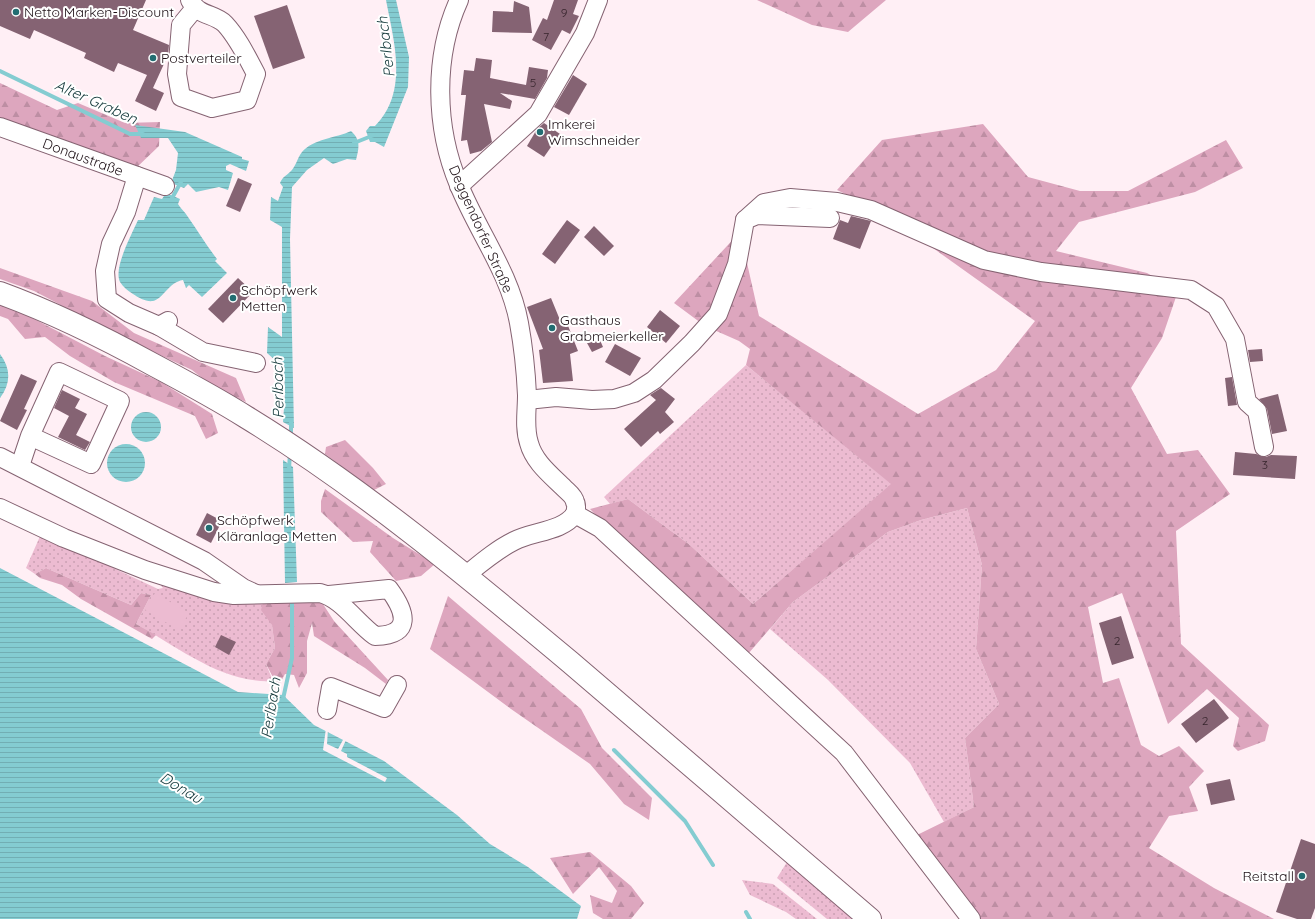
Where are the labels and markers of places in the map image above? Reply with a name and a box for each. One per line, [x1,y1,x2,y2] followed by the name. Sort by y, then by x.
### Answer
[24,3,174,21] place label: Netto Marken-Discount
[11,7,21,17] marker: Netto Marken-Discount
[161,49,242,67] place label: Postverteiler
[148,53,158,63] marker: Postverteiler
[548,115,640,149] place label: Imkerei Wimschneider
[535,127,545,137] marker: Imkerei Wimschneider
[241,281,317,315] place label: Schöpfwerk Metten
[228,293,238,303] marker: Schöpfwerk Metten
[560,311,664,345] place label: Gasthaus Grabmeierkeller
[547,323,557,333] marker: Gasthaus Grabmeierkeller
[217,511,337,545] place label: Schöpfwerk Kläranlage Metten
[204,523,214,533] marker: Schöpfwerk Kläranlage Metten
[1243,867,1294,885] place label: Reitstall
[1297,871,1307,881] marker: Reitstall

